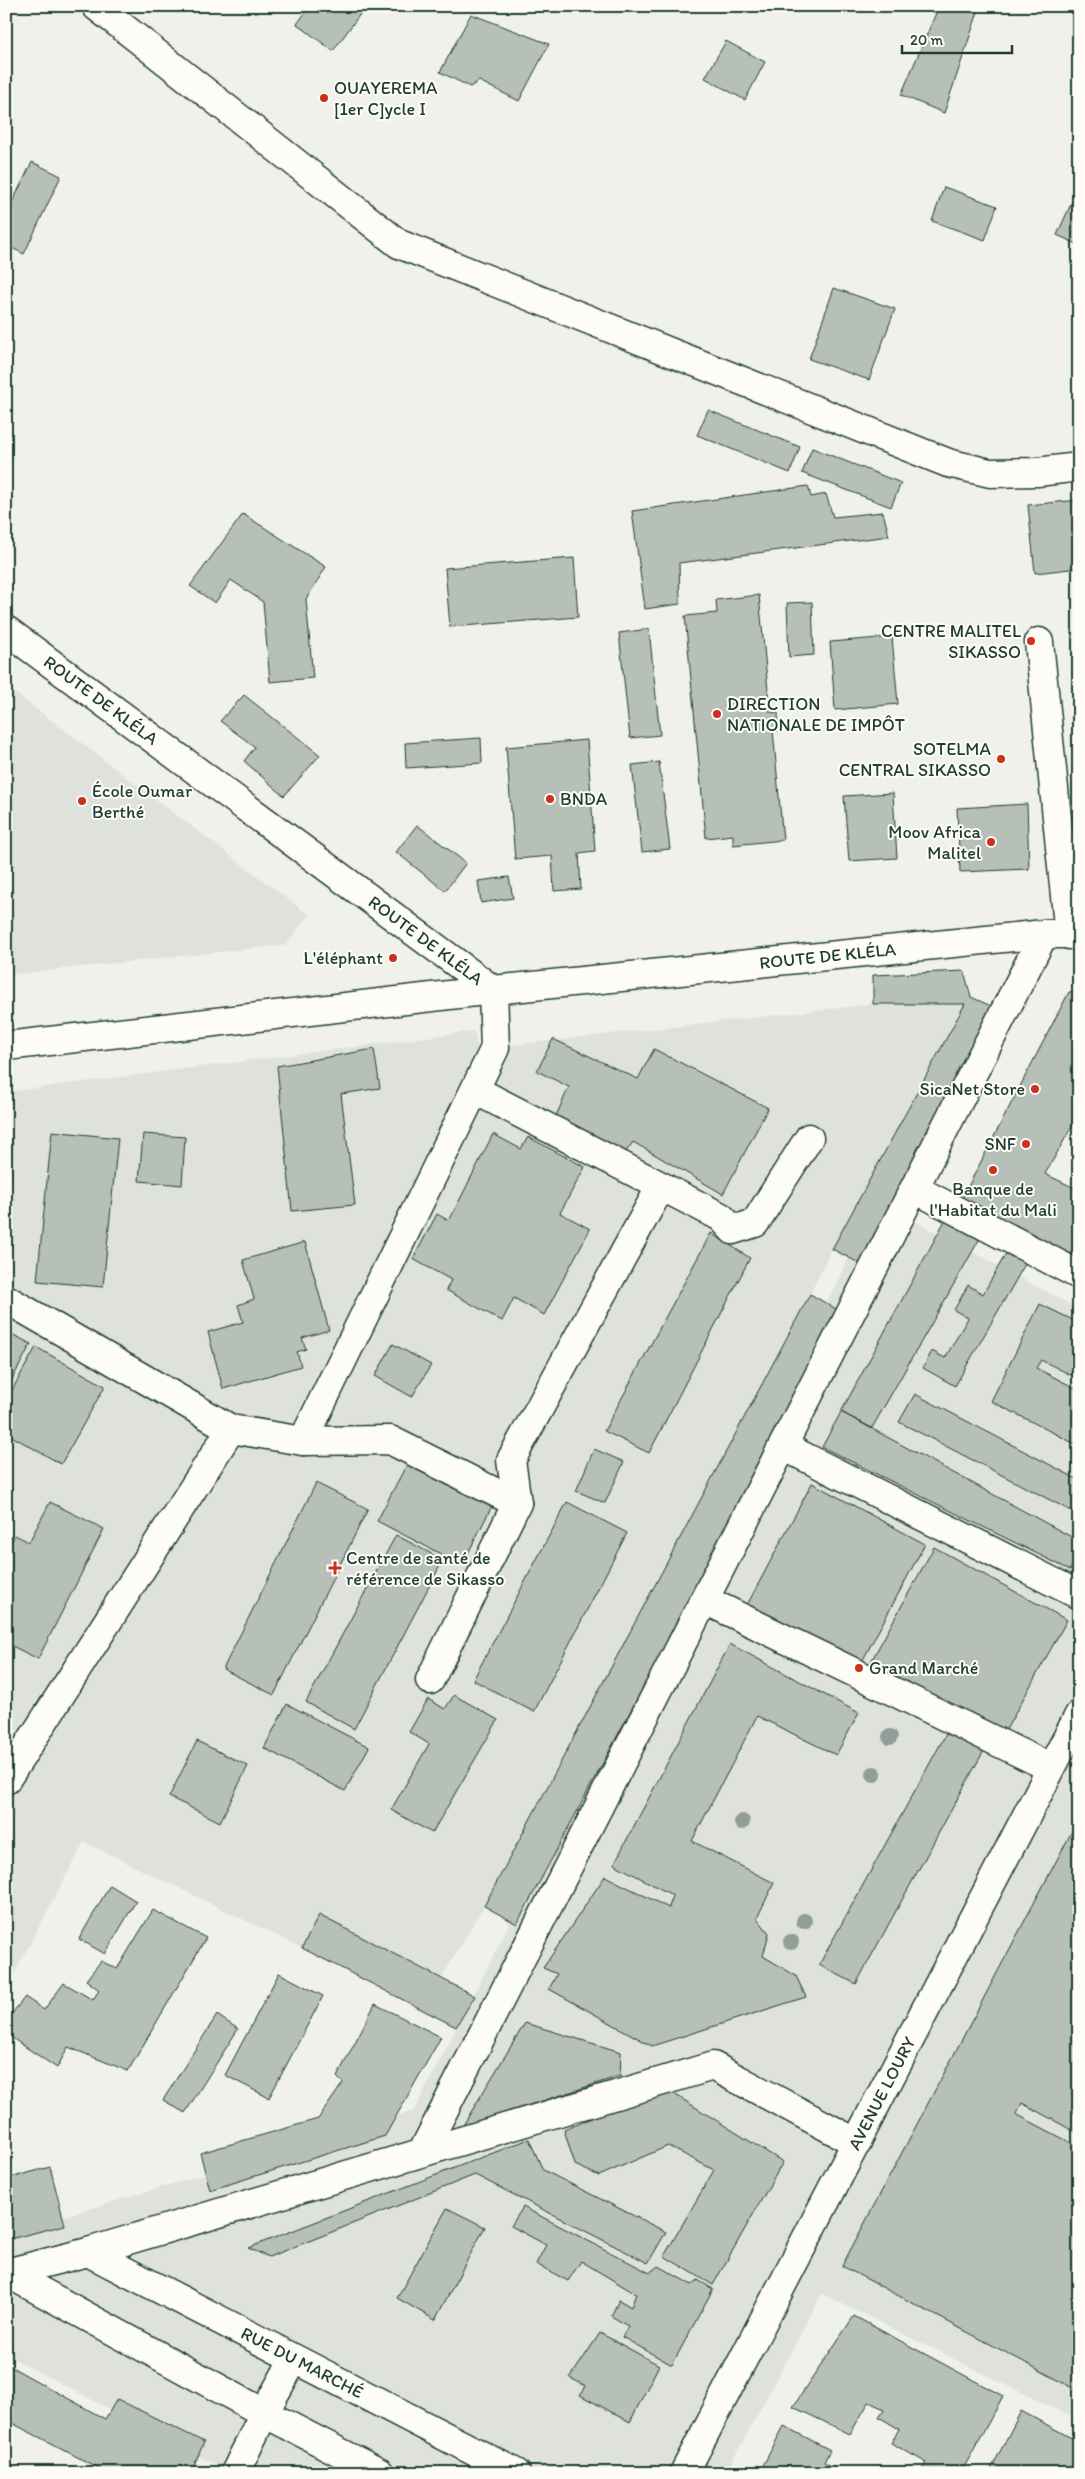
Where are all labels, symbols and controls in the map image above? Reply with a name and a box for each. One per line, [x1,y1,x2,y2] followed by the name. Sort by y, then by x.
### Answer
[902,22,1012,54] scale bar
[910,31,944,49] text: 20 m
[334,77,438,120] place label: OUAYEREMA [1er C]ycle I
[318,92,330,104] marker: OUAYEREMA [1er C]ycle I
[881,620,1021,663] place label: CENTRE MALITEL SIKASSO
[1025,635,1037,647] marker: CENTRE MALITEL SIKASSO
[39,651,163,750] street label: ROUTE DE KLÉLA
[727,693,905,736] place label: DIRECTION NATIONALE DE IMPÔT
[711,708,723,720] marker: DIRECTION NATIONALE DE IMPÔT
[839,738,991,781] place label: SOTELMA CENTRAL SIKASSO
[995,753,1007,765] marker: SOTELMA CENTRAL SIKASSO
[92,780,193,823] place label: École Oumar Berthé
[560,788,608,810] place label: BNDA
[544,793,556,805] marker: BNDA
[76,795,88,807] marker: École Oumar Berthé
[888,821,982,864] place label: Moov Africa Malitel
[985,836,997,848] marker: Moov Africa Malitel
[364,891,488,990] street label: ROUTE DE KLÉLA
[758,938,897,974] street label: ROUTE DE KLÉLA
[304,947,383,969] place label: L'éléphant
[387,952,399,964] marker: L'éléphant
[920,1078,1025,1100] place label: SicaNet Store
[1029,1083,1041,1095] marker: SicaNet Store
[985,1133,1017,1155] place label: SNF
[1020,1138,1032,1150] marker: SNF
[987,1164,999,1176] marker: Banque de l'Habitat du Mali
[929,1178,1057,1221] place label: Banque de l'Habitat du Mali
[346,1547,504,1590] place label: Centre de santé de référence de Sikasso
[328,1561,342,1575] marker: Centre de santé de référence de Sikasso
[869,1657,978,1679] place label: Grand Marché
[853,1662,865,1674] marker: Grand Marché
[843,2032,921,2154] street label: AVENUE LOURY
[237,2322,367,2403] street label: RUE DU MARCHÉ

